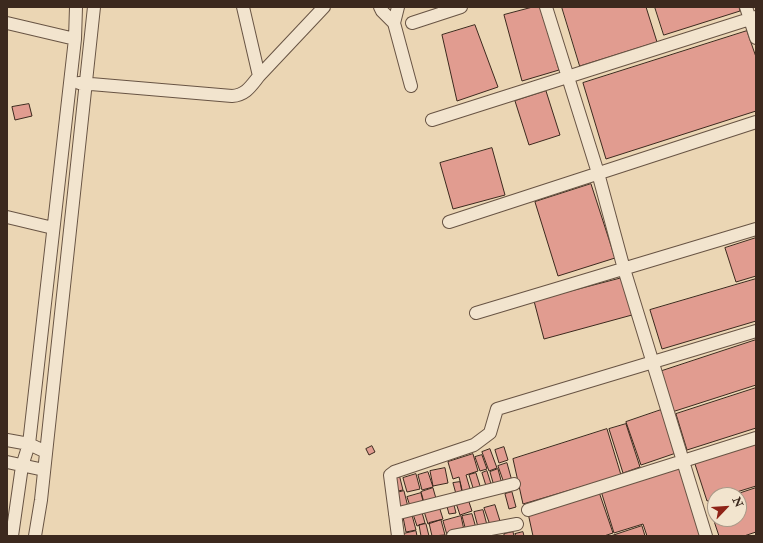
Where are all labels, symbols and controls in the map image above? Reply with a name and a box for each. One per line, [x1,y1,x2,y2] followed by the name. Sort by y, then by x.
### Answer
[707,487,747,527] north arrow
[729,495,745,509] text: N

